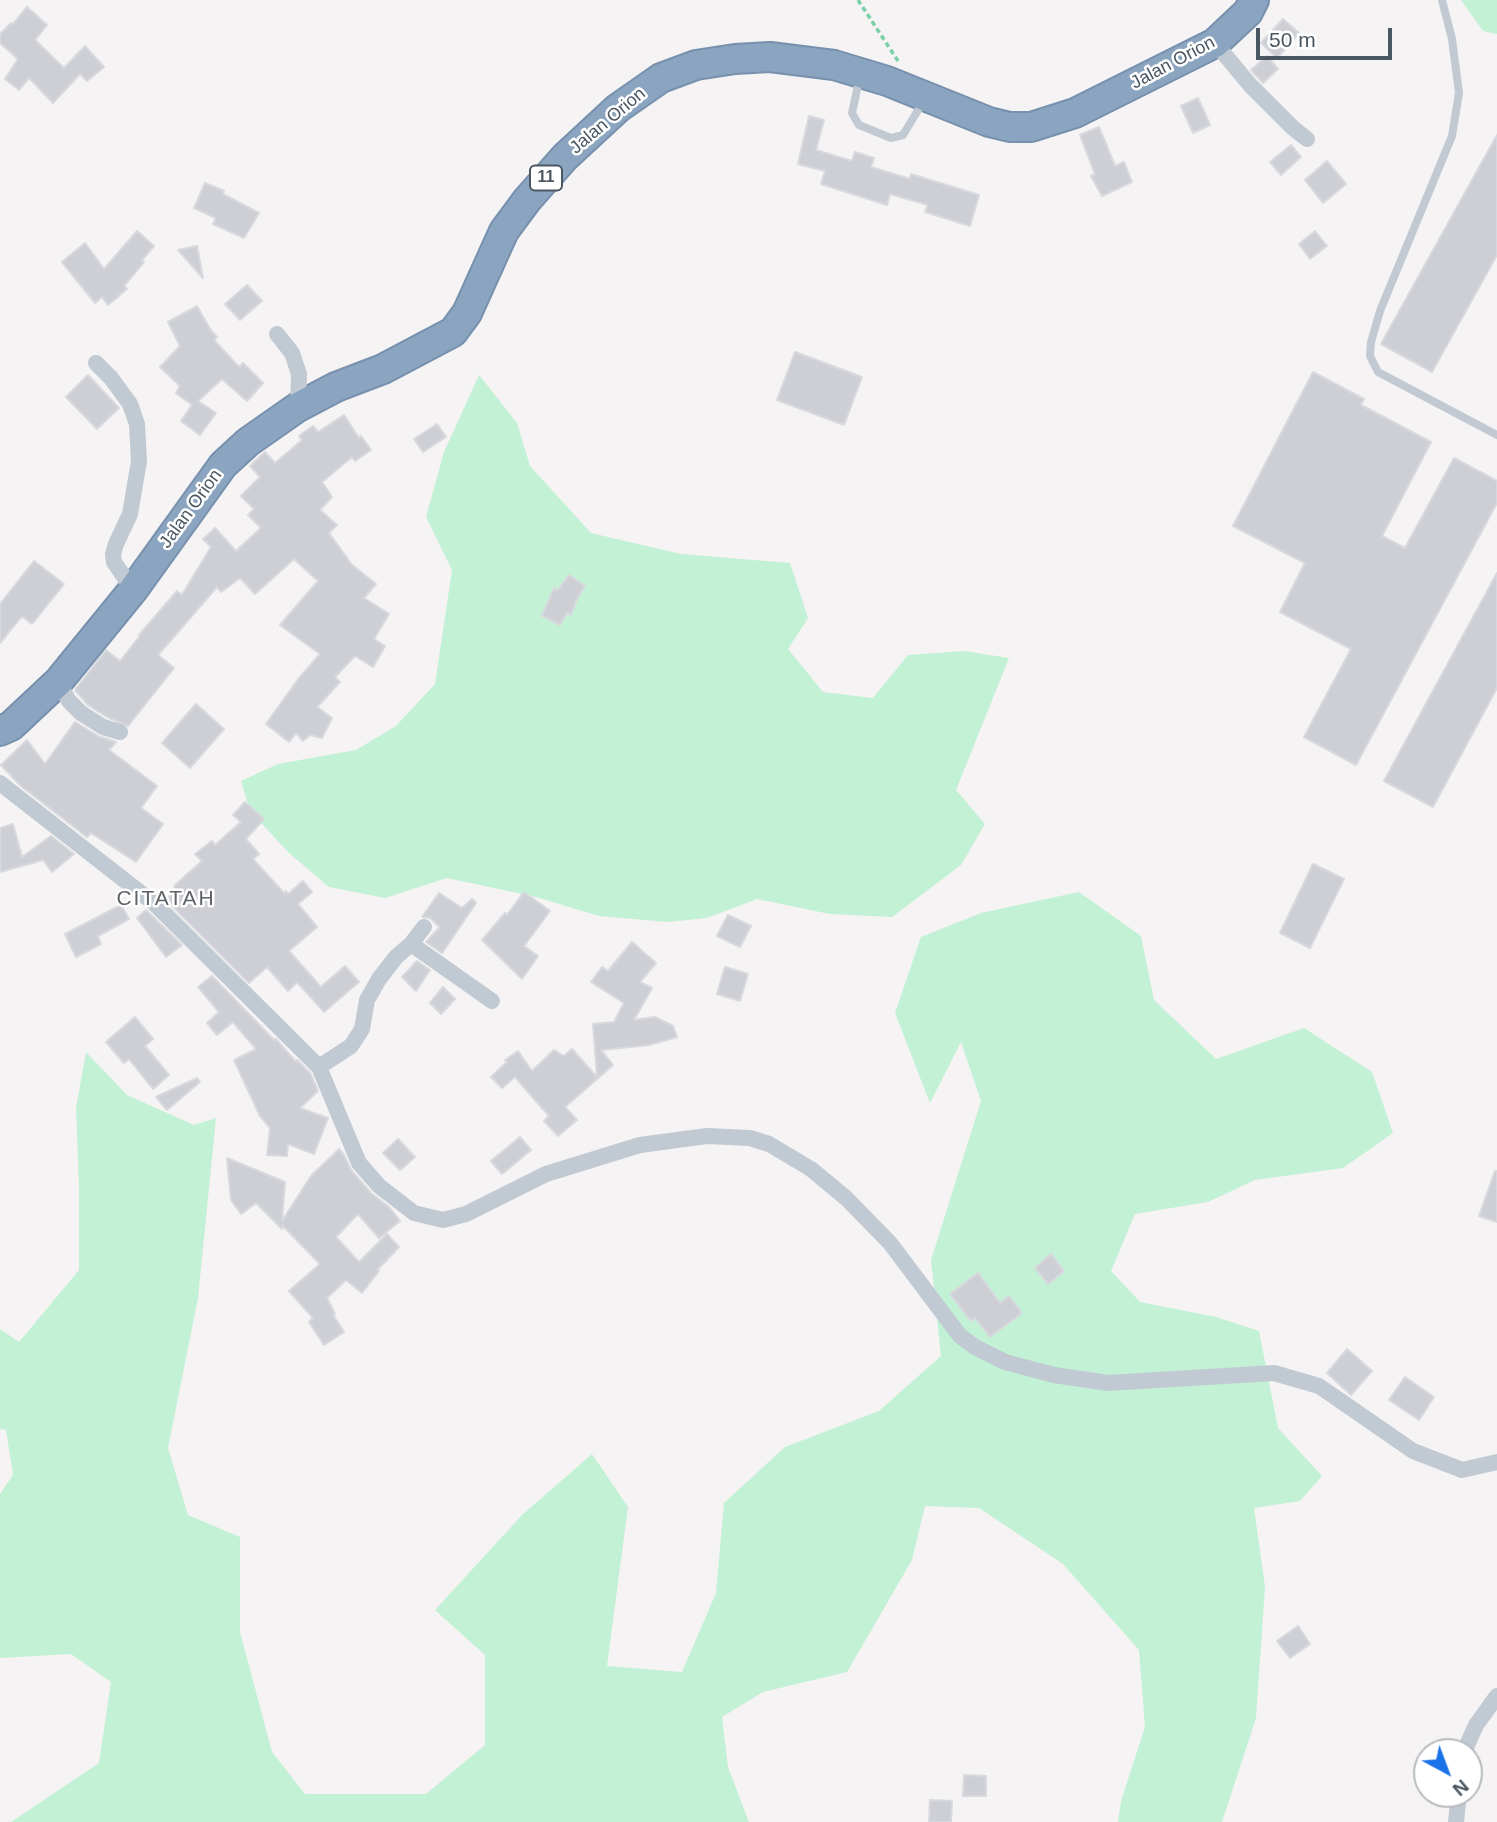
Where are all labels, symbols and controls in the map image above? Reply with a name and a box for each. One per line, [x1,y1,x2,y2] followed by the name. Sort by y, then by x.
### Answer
[1259,14,1396,58] scale bar
[1269,28,1316,51] text: 50 m
[1127,32,1219,94] street label: Jalan Orion
[566,83,650,159] street label: Jalan Orion
[530,166,562,190] road number: 11
[155,465,227,553] street label: Jalan Orion
[117,886,215,912] district label: CITATAH
[1413,1738,1483,1808] north arrow
[1449,1775,1473,1800] text: N

